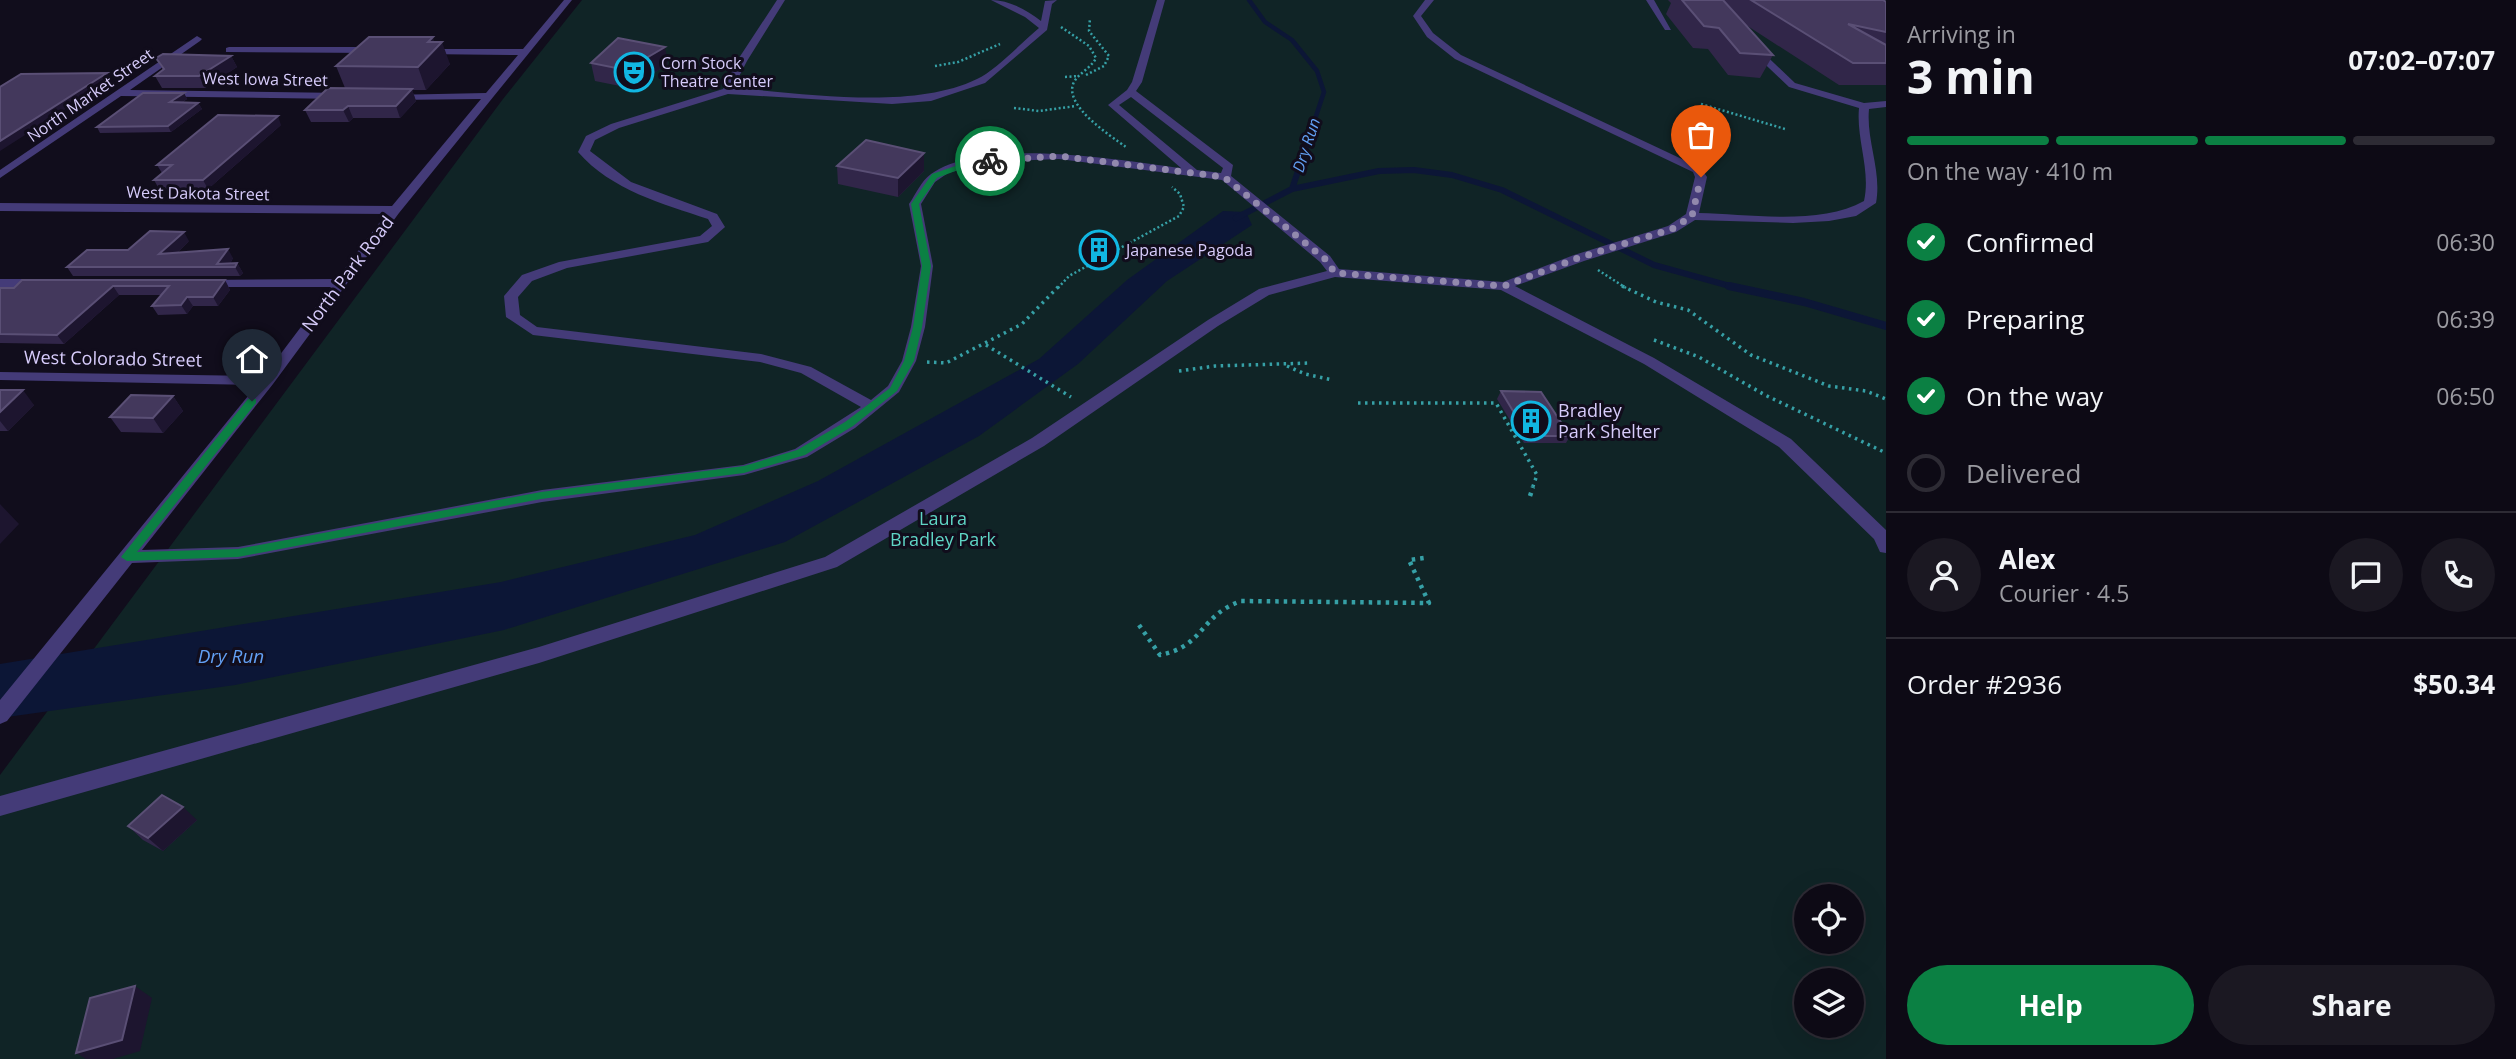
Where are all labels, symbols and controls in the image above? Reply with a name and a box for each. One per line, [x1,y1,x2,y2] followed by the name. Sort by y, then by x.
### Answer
[1907,18,2016,50] text: Arriving in
[2348,42,2495,78] text: 07:02–07:07
[22,43,158,147] street label: North Market Street
[1907,45,2035,107] text: 3 min
[613,51,655,93] theatre icon: Corn Stock Theatre Center
[661,52,773,92] place label: Corn Stock Theatre Center
[202,67,328,91] street label: West Iowa Street
[1671,105,1731,177] pin
[1287,115,1325,175] water label: Dry Run
[1682,116,1720,154] icon: bag
[955,126,1025,196] courier
[971,142,1009,180] icon: bike
[1907,155,2113,187] text: On the way · 410 m
[126,181,270,205] street label: West Dakota Street
[296,211,399,336] street label: North Park Road
[1907,223,1945,261] icon: check
[1966,224,2094,260] text: Confirmed
[2436,226,2495,258] text: 06:30
[1078,229,1120,271] building icon: Japanese Pagoda
[1124,239,1253,261] place label: Japanese Pagoda
[1907,300,1945,338] icon: check
[1966,301,2084,337] text: Preparing
[2436,303,2495,335] text: 06:39
[222,329,282,401] pin
[233,340,271,378] icon: home
[24,344,202,372] street label: West Colorado Street
[1907,377,1945,415] icon: check
[1966,378,2103,414] text: On the way
[2436,380,2495,412] text: 06:50
[1558,398,1660,443] place label: Bradley Park Shelter
[1510,400,1552,442] building icon: Bradley Park Shelter
[1966,455,2081,491] text: Delivered
[890,506,997,551] park label: Laura Bradley Park
[1907,538,1981,612] button: person
[2329,538,2403,612] button: chat
[2421,538,2495,612] button: phone
[1999,541,2055,577] text: Alex
[1999,577,2129,609] text: Courier · 4.5
[198,643,264,669] water label: Dry Run
[1907,666,2062,702] text: Order #2936
[2413,666,2495,702] text: $50.34
[1794,884,1864,1038] map controls
[1794,884,1864,954] button: locate
[1907,965,2194,1045] button: Help
[2208,965,2495,1045] button: Share
[1794,968,1864,1038] button: layers

